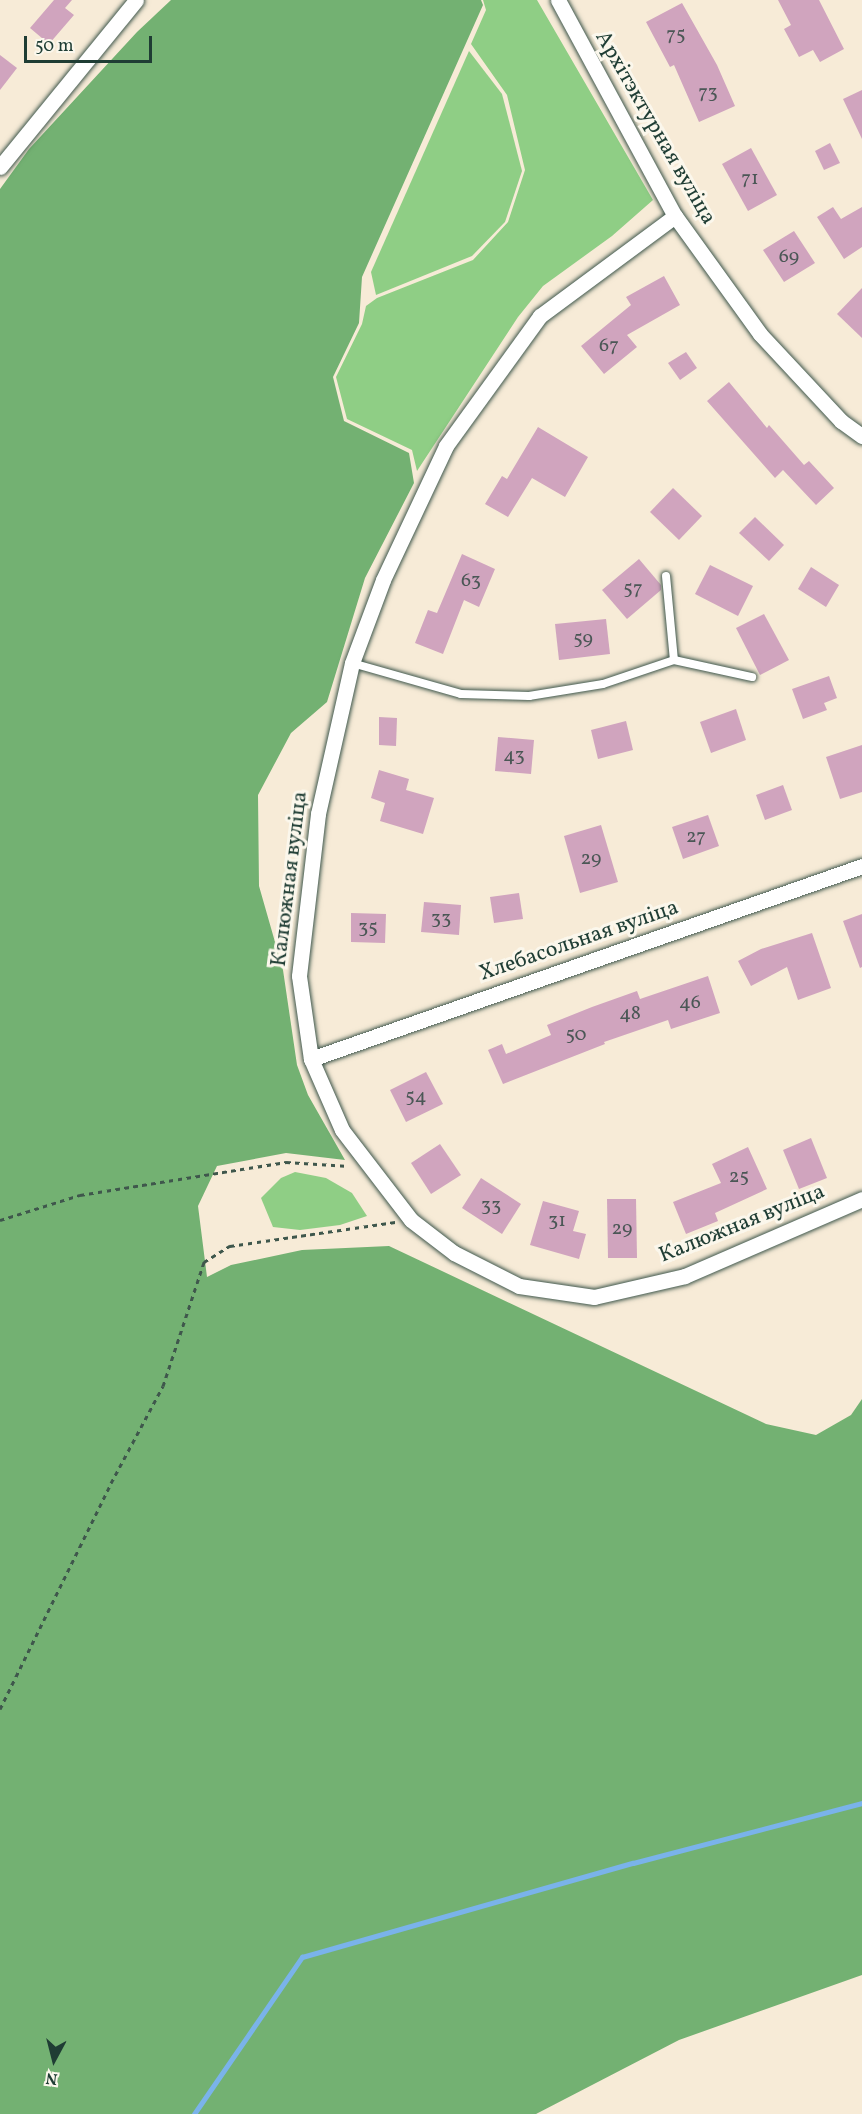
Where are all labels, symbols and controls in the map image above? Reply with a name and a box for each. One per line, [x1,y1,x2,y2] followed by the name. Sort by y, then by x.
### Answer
[666,23,686,47] house number: 75
[27,24,154,62] scale bar
[589,27,721,229] street label: Архітэктурная вуліца
[35,34,74,59] text: 50 m
[698,81,718,105] house number: 73
[741,167,759,191] house number: 71
[779,245,799,269] house number: 69
[599,334,619,358] house number: 67
[461,569,481,593] house number: 63
[623,577,643,601] house number: 57
[573,627,593,651] house number: 59
[503,744,525,768] house number: 43
[266,790,314,968] street label: Калюжная вуліца
[686,825,706,849] house number: 27
[581,847,601,871] house number: 29
[476,895,682,987] street label: Хлебасольная вуліца
[431,907,451,931] house number: 33
[358,916,378,940] house number: 35
[679,991,701,1015] house number: 46
[619,1002,641,1026] house number: 48
[565,1023,587,1047] house number: 50
[405,1085,427,1109] house number: 54
[729,1165,749,1189] house number: 25
[655,1179,829,1269] street label: Калюжная вуліца
[481,1194,501,1218] house number: 33
[548,1209,566,1233] house number: 31
[612,1217,632,1241] house number: 29
[24,2030,84,2090] north arrow
[45,2066,59,2089] text: N

